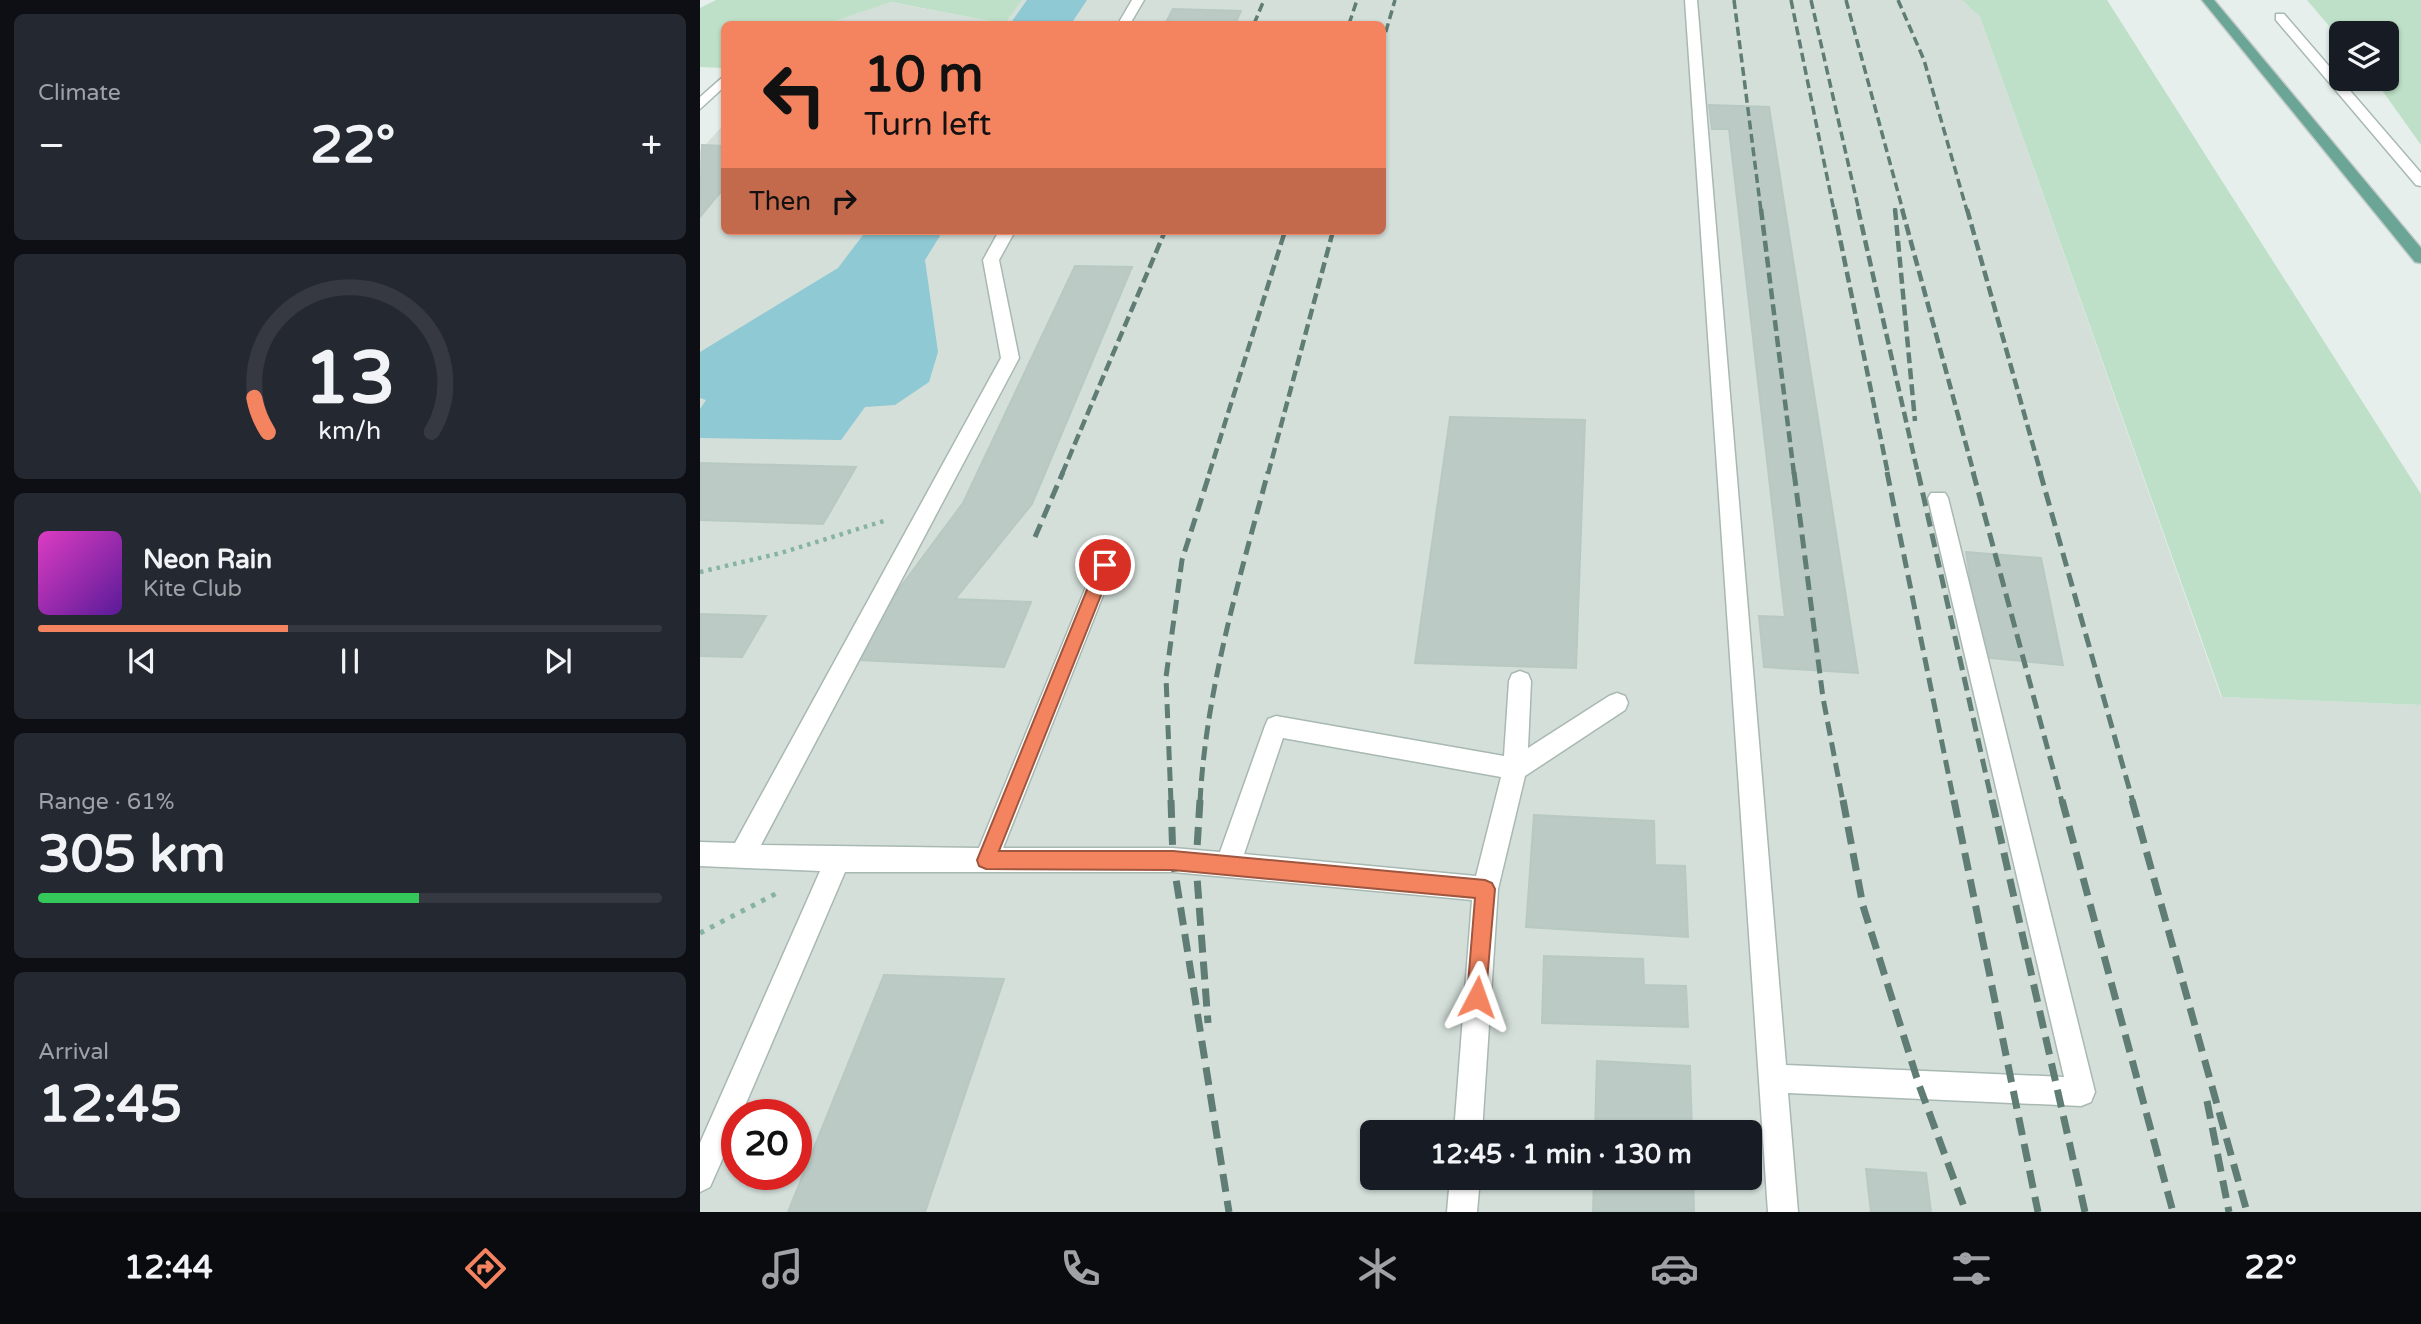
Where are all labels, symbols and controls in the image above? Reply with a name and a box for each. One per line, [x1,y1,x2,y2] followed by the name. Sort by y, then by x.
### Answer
[2329,21,2399,91] map controls
[2329,21,2399,91] button: layers
[864,46,983,105] text: 10 m
[749,49,840,140] icon: left
[38,79,121,107] text: Climate
[864,106,991,144] text: Turn left
[310,114,395,177] text: 22°
[38,123,65,169] text: −
[641,123,662,169] text: +
[825,182,863,220] icon: right
[749,186,811,217] text: Then
[304,336,396,424] text: 13
[319,416,381,446] text: km/h
[1075,535,1135,595] pin
[143,544,272,575] text: Neon Rain
[1086,546,1124,584] icon: arrive
[143,575,242,603] text: Kite Club
[123,642,161,680] icon: previous
[331,642,369,680] icon: pause
[539,642,577,680] icon: next
[38,788,174,816] text: Range · 61%
[38,823,226,886] text: 305 km
[1440,960,1514,1034] position arrow
[38,1038,109,1066] text: Arrival
[38,1073,182,1136] text: 12:45
[721,1099,812,1190] speed limit sign: 20
[1430,1139,1692,1170] text: 12:45 · 1 min · 130 m
[461,1244,510,1293] icon: directions
[758,1244,807,1293] icon: music
[1056,1244,1105,1293] icon: phone
[1353,1244,1402,1293] icon: climate
[1650,1244,1699,1293] icon: car
[1947,1244,1996,1293] icon: filters
[124,1249,213,1287] text: 12:44
[2244,1249,2297,1287] text: 22°

